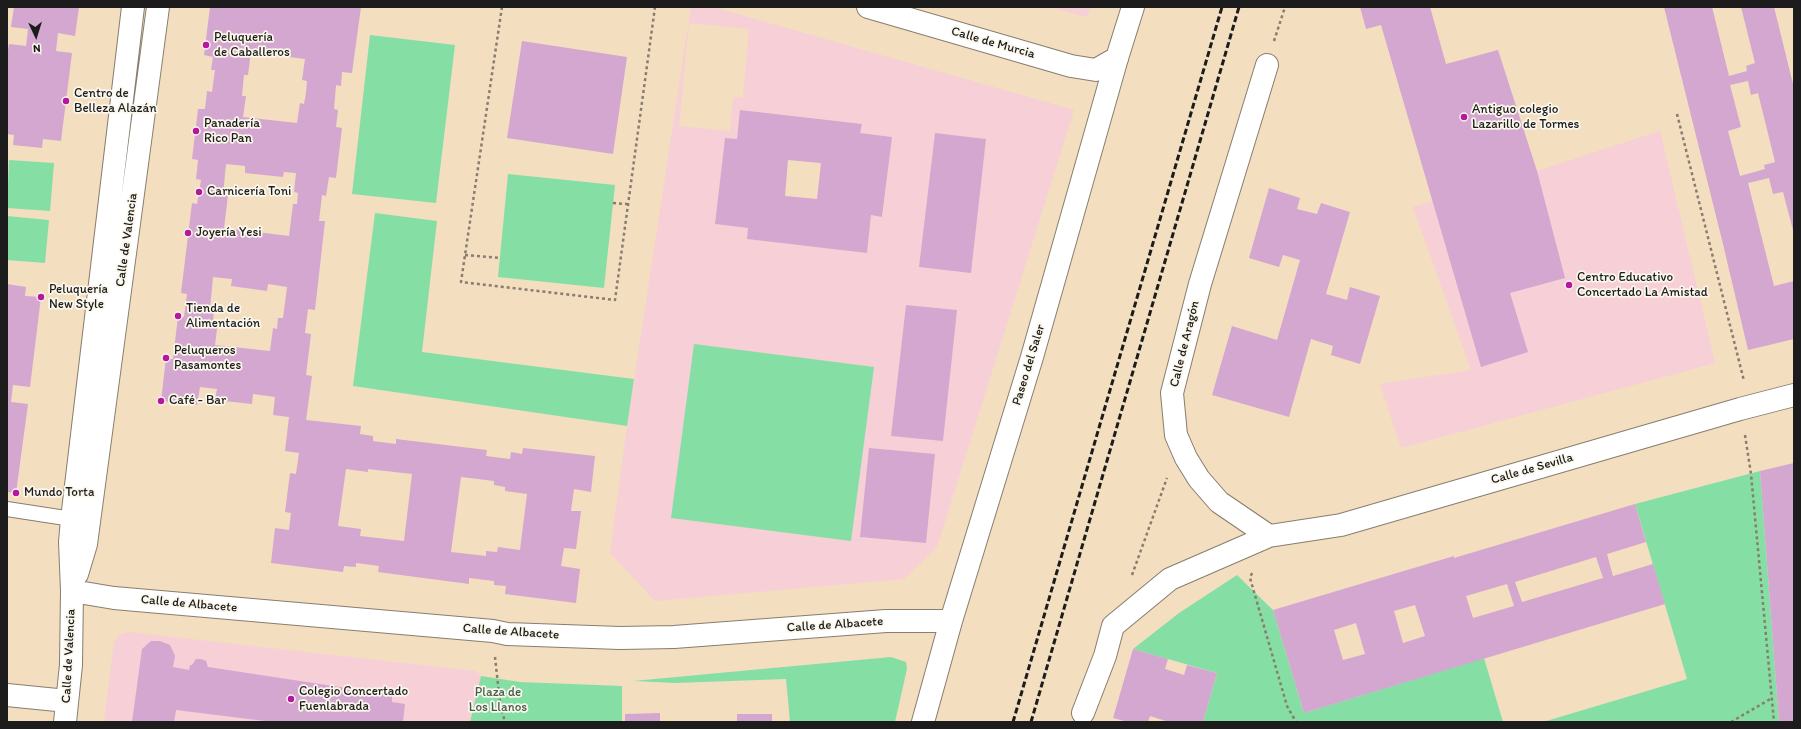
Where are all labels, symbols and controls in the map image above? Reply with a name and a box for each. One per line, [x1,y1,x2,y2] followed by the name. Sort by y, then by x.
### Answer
[16,16,56,56] north arrow
[949,24,1037,62] street label: Calle de Murcia
[214,30,290,61] place label: Peluquería de Caballeros
[201,40,211,50] marker: Peluquería de Caballeros
[33,42,41,55] text: N
[74,86,157,117] place label: Centro de Belleza Alazán
[61,96,71,106] marker: Centro de Belleza Alazán
[1472,102,1579,133] place label: Antiguo colegio Lazarillo de Tormes
[1459,112,1469,122] marker: Antiguo colegio Lazarillo de Tormes
[204,116,260,147] place label: Panadería Rico Pan
[191,126,201,136] marker: Panadería Rico Pan
[207,184,291,200] place label: Carnicería Toni
[194,187,204,197] marker: Carnicería Toni
[113,192,141,288] street label: Calle de Valencia
[196,225,262,241] place label: Joyería Yesi
[183,228,193,238] marker: Joyería Yesi
[1577,270,1708,301] place label: Centro Educativo Concertado La Amistad
[1564,280,1574,290] marker: Centro Educativo Concertado La Amistad
[49,282,108,313] place label: Peluquería New Style
[36,292,46,302] marker: Peluquería New Style
[1167,299,1203,389] street label: Calle de Aragón
[186,301,260,332] place label: Tienda de Alimentación
[173,311,183,321] marker: Tienda de Alimentación
[1009,323,1049,407] street label: Paseo del Saler
[174,343,241,374] place label: Peluqueros Pasamontes
[161,353,171,363] marker: Peluqueros Pasamontes
[169,393,226,409] place label: Café - Bar
[156,396,166,406] marker: Café - Bar
[1489,450,1575,488] street label: Calle de Sevilla
[24,485,94,501] place label: Mundo Torta
[11,488,21,498] marker: Mundo Torta
[140,592,238,616] street label: Calle de Albacete
[59,608,79,704] street label: Calle de Valencia
[786,614,884,636] street label: Calle de Albacete
[462,621,560,643] street label: Calle de Albacete
[299,684,408,715] place label: Colegio Concertado Fuenlabrada
[469,685,527,716] park label: Plaza de Los Llanos
[286,694,296,704] marker: Colegio Concertado Fuenlabrada

